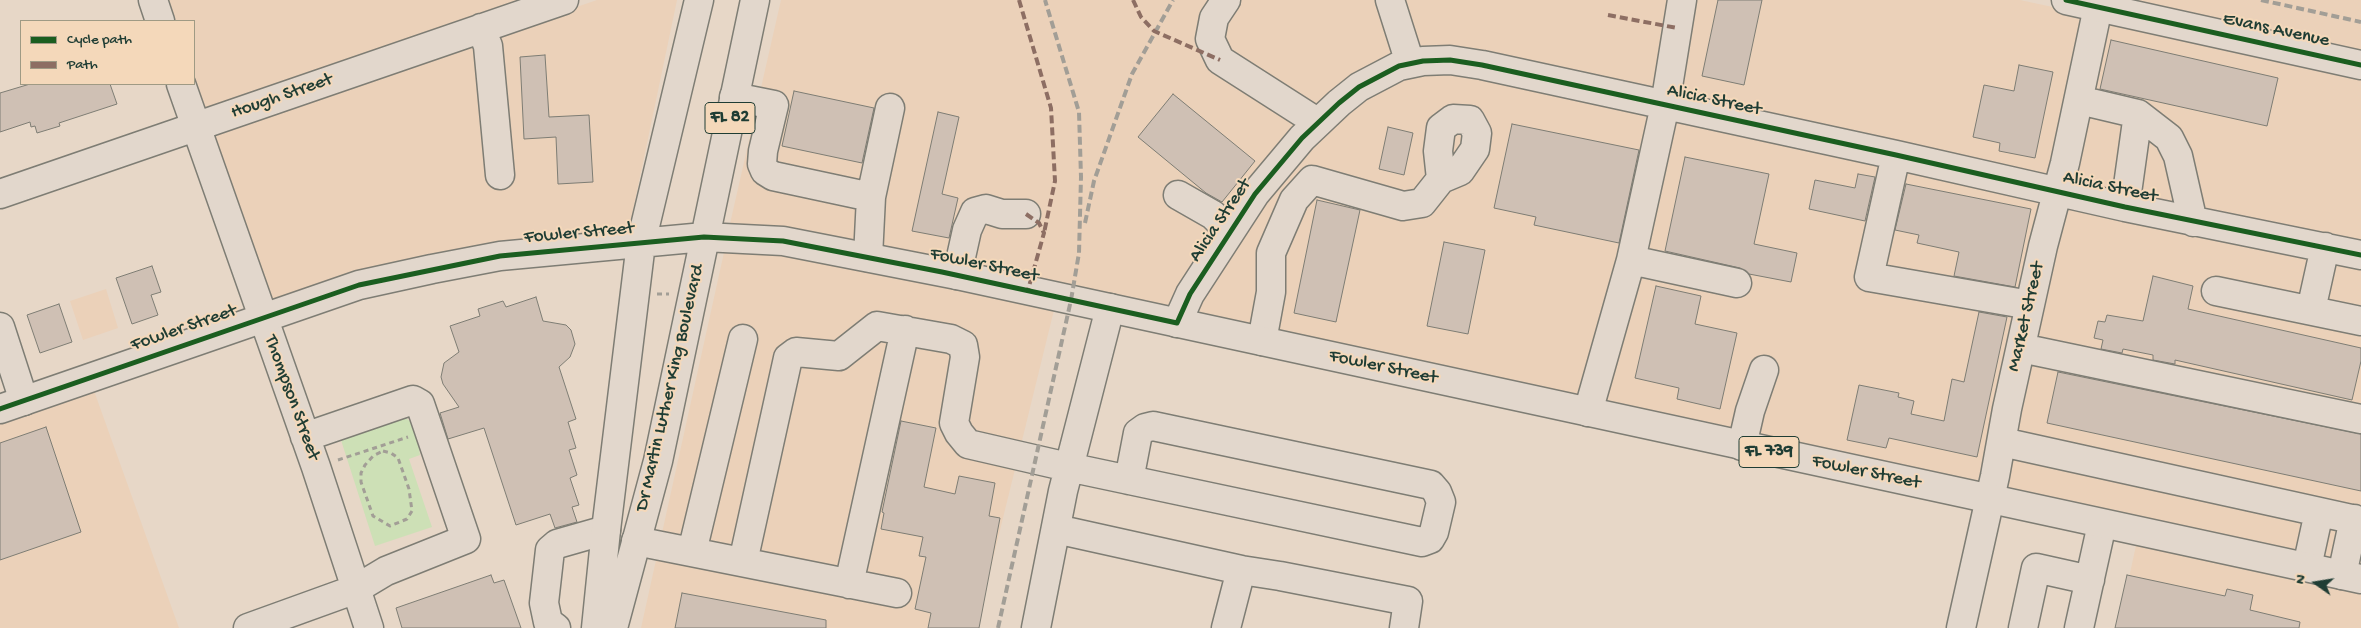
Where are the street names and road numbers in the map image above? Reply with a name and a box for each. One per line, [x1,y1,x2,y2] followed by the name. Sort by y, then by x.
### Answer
[2221,9,2331,53] street label: Evans Avenue
[228,69,336,125] street label: Hough Street
[1665,80,1763,122] street label: Alicia Street
[705,102,755,134] road number: FL 82
[2061,167,2159,209] street label: Alicia Street
[1185,175,1257,267] street label: Alicia Street
[523,218,635,250] street label: Fowler Street
[928,243,1040,289] street label: Fowler Street
[2003,260,2051,374] street label: Market Street
[631,262,711,514] street label: Dr Martin Luther King Boulevard
[128,300,240,358] street label: Fowler Street
[258,332,324,464] street label: Thompson Street
[1327,345,1439,391] street label: Fowler Street
[1739,437,1799,468] road number: FL 739
[1810,450,1922,496] street label: Fowler Street

